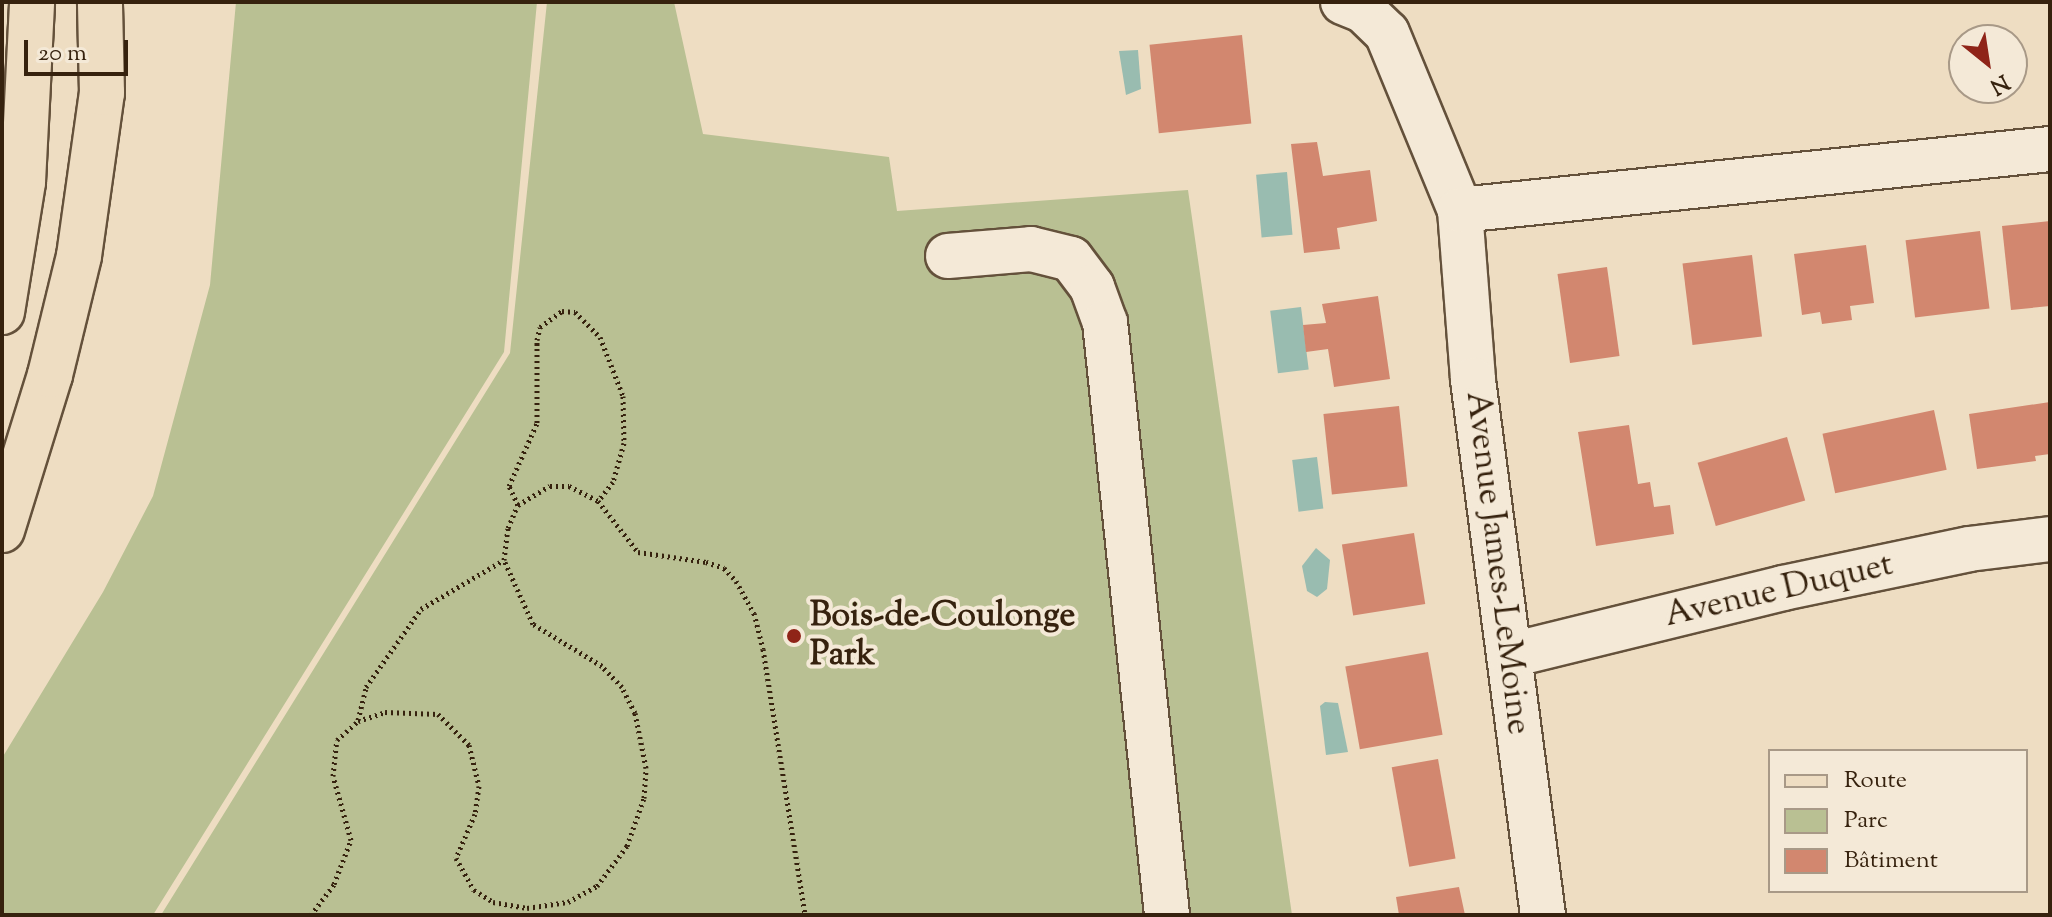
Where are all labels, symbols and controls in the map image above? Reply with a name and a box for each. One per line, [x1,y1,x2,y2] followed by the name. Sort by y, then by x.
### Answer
[28,24,132,74] scale bar
[1948,24,2028,104] north arrow
[38,37,87,71] text: 20 m
[1983,65,2015,101] text: N
[1456,389,1538,737] street label: Avenue James-LeMoine
[1661,545,1897,637] street label: Avenue Duquet
[810,596,1075,676] place label: Bois-de-Coulonge Park
[785,627,803,645] marker: Bois-de-Coulonge Park
[1768,749,2028,893] legend
[1844,764,1907,798] text: Route
[1844,804,1888,838] text: Parc
[1844,844,1938,878] text: Bâtiment

